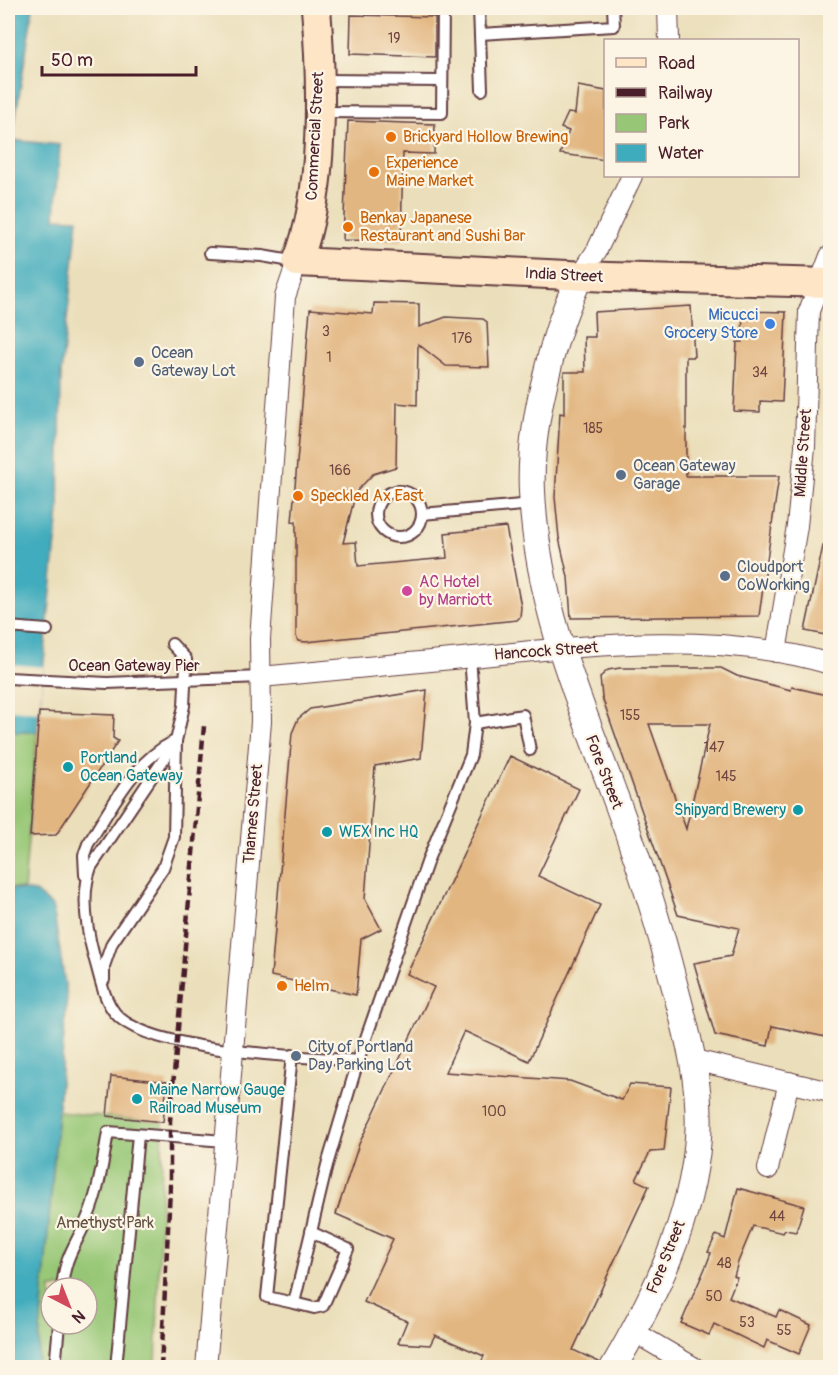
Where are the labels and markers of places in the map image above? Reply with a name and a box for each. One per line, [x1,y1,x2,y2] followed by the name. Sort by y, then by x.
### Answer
[403,127,568,147] place label: Brickyard Hollow Brewing
[384,130,398,144] marker: Brickyard Hollow Brewing
[386,153,474,191] place label: Experience Maine Market
[367,165,381,179] marker: Experience Maine Market
[360,208,526,246] place label: Benkay Japanese Restaurant and Sushi Bar
[341,220,355,234] marker: Benkay Japanese Restaurant and Sushi Bar
[664,305,758,343] place label: Micucci Grocery Store
[763,317,777,331] marker: Micucci Grocery Store
[151,343,236,381] place label: Ocean Gateway Lot
[132,355,146,369] marker: Ocean Gateway Lot
[633,456,736,494] place label: Ocean Gateway Garage
[614,468,628,482] marker: Ocean Gateway Garage
[310,486,424,506] place label: Speckled Ax East
[291,489,305,503] marker: Speckled Ax East
[737,557,810,595] place label: Cloudport CoWorking
[718,569,732,583] marker: Cloudport CoWorking
[419,572,492,610] place label: AC Hotel by Marriott
[400,584,414,598] marker: AC Hotel by Marriott
[80,748,183,786] place label: Portland Ocean Gateway
[61,760,75,774] marker: Portland Ocean Gateway
[674,800,786,820] place label: Shipyard Brewery
[791,803,805,817] marker: Shipyard Brewery
[339,822,419,842] place label: WEX Inc HQ
[320,825,334,839] marker: WEX Inc HQ
[294,976,329,996] place label: Helm
[275,979,289,993] marker: Helm
[308,1037,413,1075] place label: City of Portland Day Parking Lot
[289,1049,303,1063] marker: City of Portland Day Parking Lot
[149,1080,285,1118] place label: Maine Narrow Gauge Railroad Museum
[130,1092,144,1106] marker: Maine Narrow Gauge Railroad Museum

